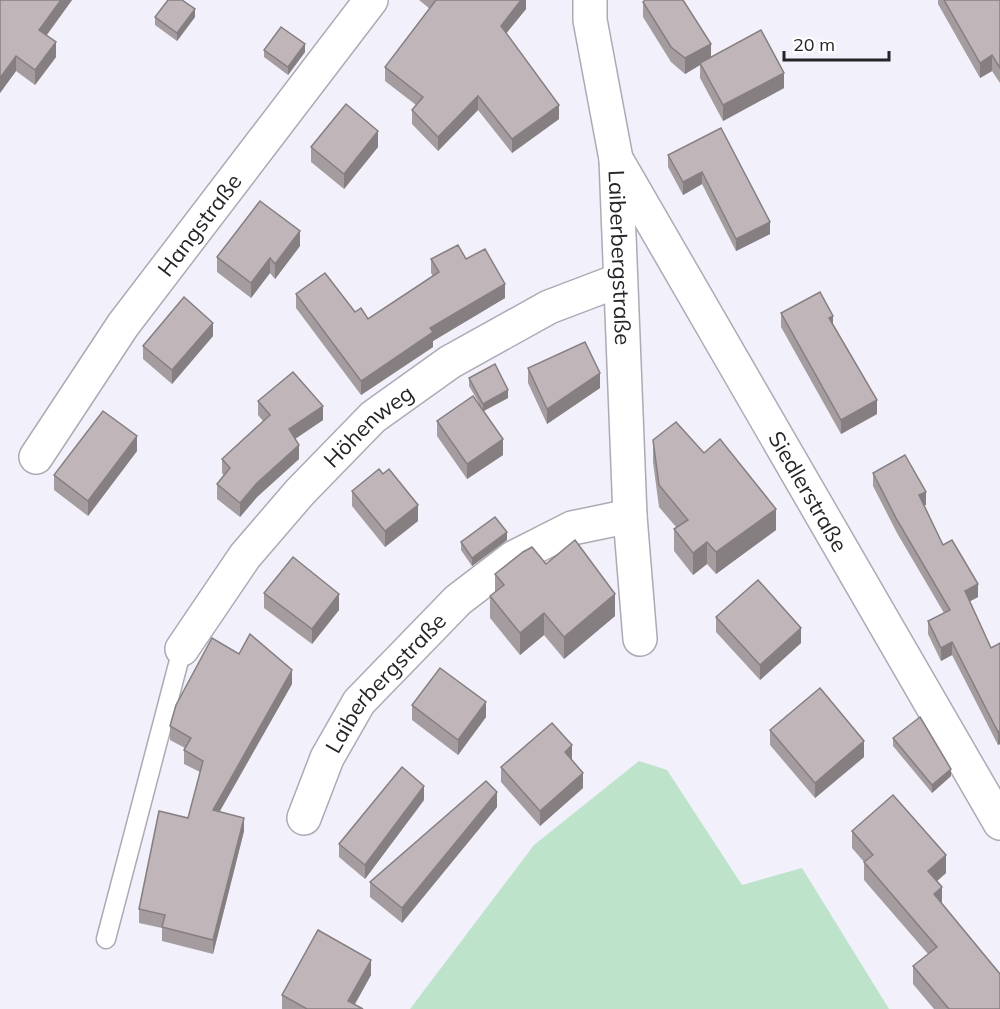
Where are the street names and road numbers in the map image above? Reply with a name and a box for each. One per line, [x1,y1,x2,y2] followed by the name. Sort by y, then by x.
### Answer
[151,168,247,282] street label: Hangstraße
[602,169,637,346] street label: Laiberbergstraße
[318,379,419,473] street label: Höhenweg
[762,426,854,557] street label: Siedlerstraße
[319,607,452,758] street label: Laiberbergstraße

